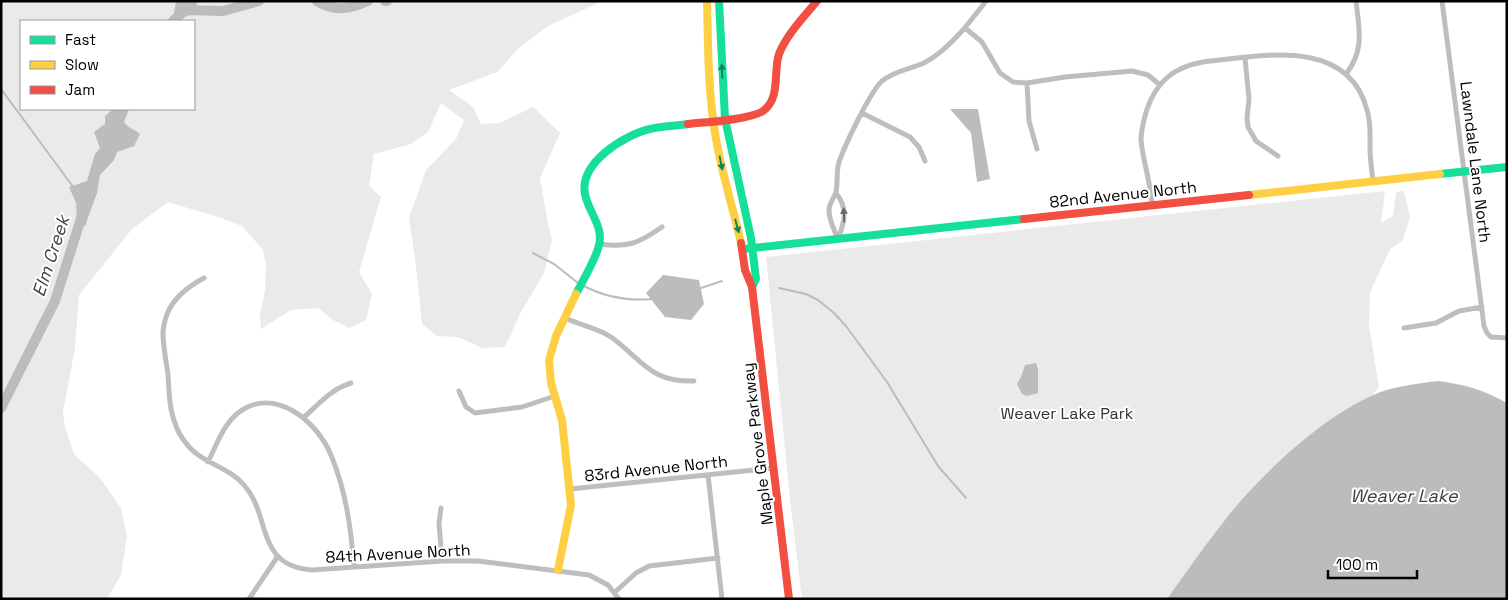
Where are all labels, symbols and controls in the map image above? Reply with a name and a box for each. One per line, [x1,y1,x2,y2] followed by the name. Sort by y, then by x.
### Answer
[20,20,195,110] legend
[65,30,96,49] text: Fast
[65,55,99,74] text: Slow
[718,62,726,78] one-way arrow
[65,80,95,99] text: Jam
[1455,80,1496,244] street label: Lawndale Lane North
[717,155,725,170] one-way arrow
[1048,176,1198,213] street label: 82nd Avenue North
[840,207,848,223] one-way arrow
[27,210,75,299] water label: Elm Creek
[733,219,741,234] one-way arrow
[737,362,778,526] street label: Maple Grove Parkway
[1001,403,1134,424] park label: Weaver Lake Park
[583,451,729,486] street label: 83rd Avenue North
[1350,484,1459,507] water label: Weaver Lake
[325,539,471,568] street label: 84th Avenue North
[1328,548,1417,580] scale bar
[1336,555,1378,574] text: 100 m

